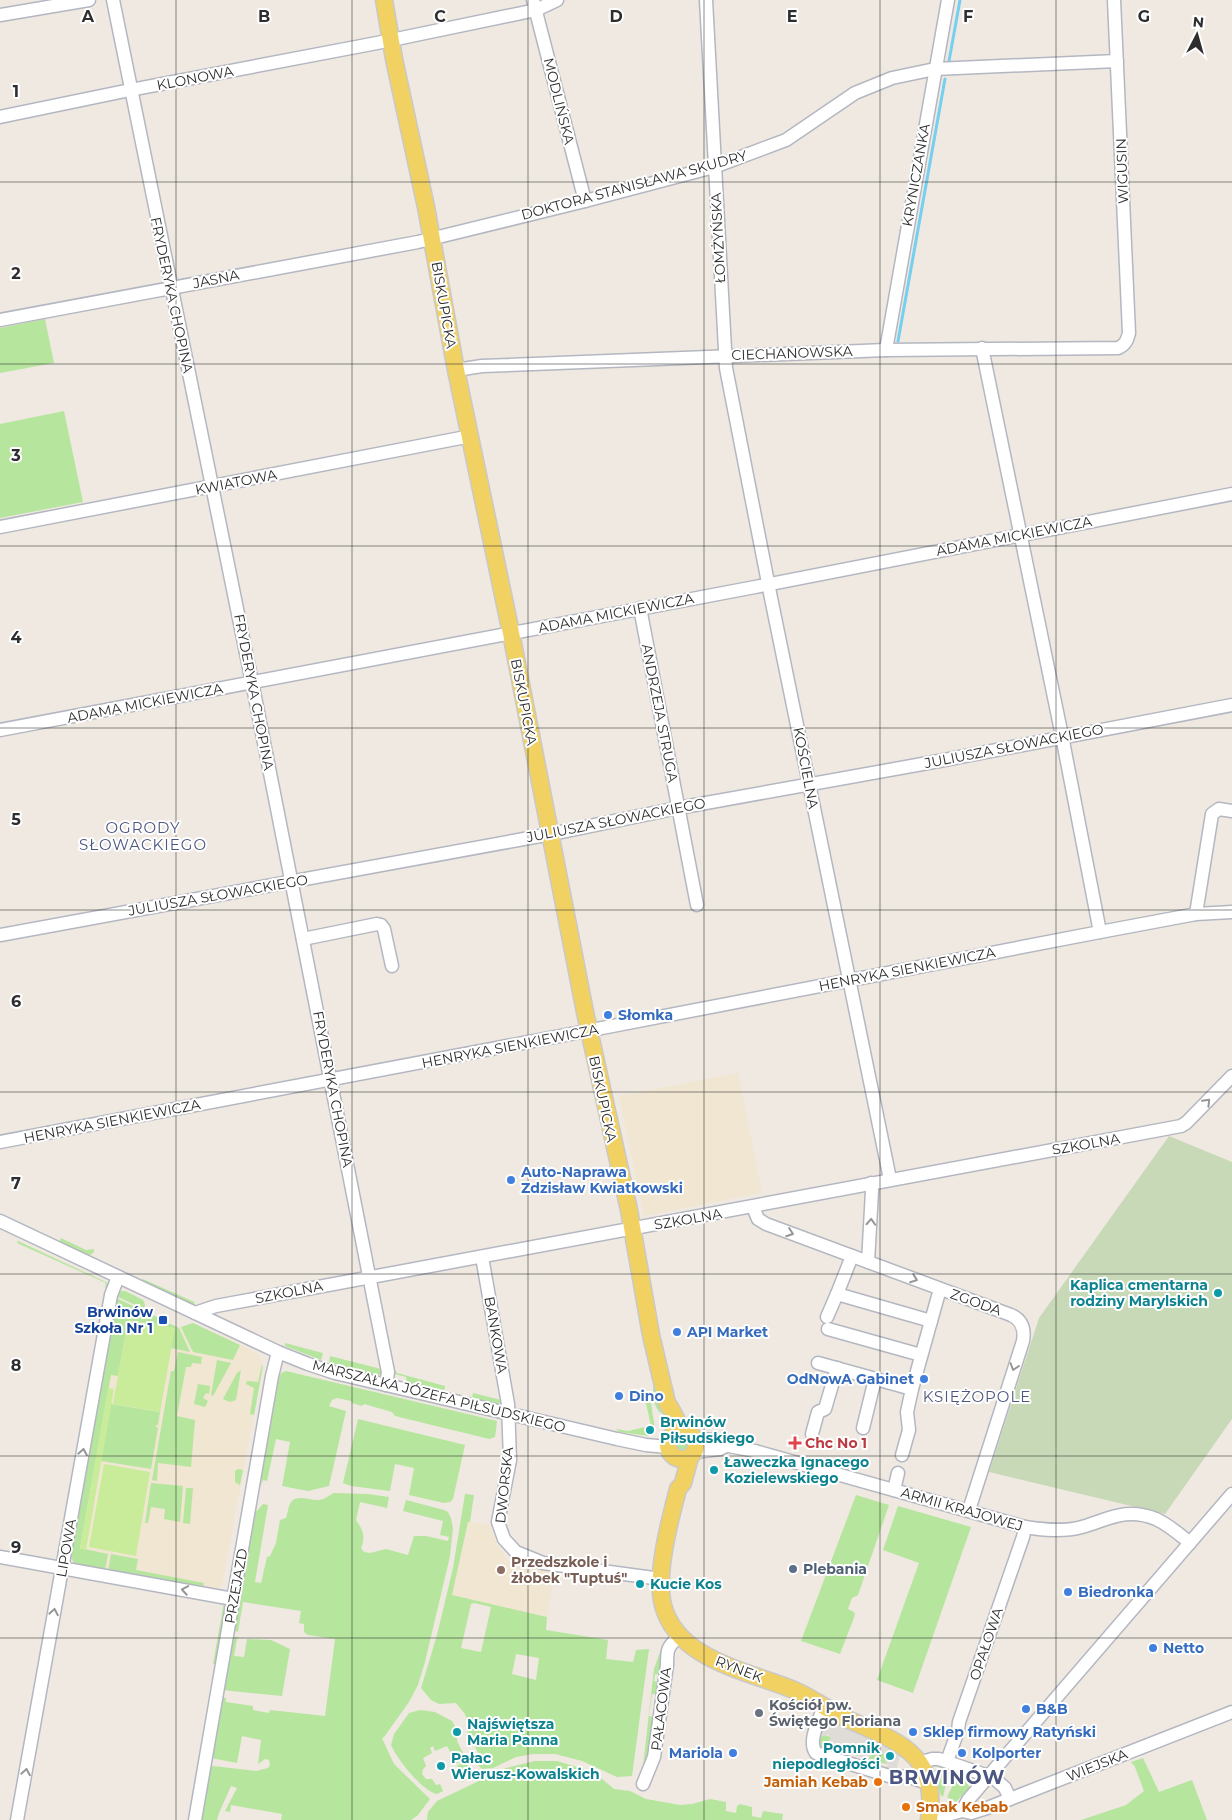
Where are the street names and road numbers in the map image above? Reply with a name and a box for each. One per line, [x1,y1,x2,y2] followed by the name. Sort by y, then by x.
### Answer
[540,56,579,147] street label: MODLIŃSKA
[155,62,236,94] street label: KLONOWA
[898,121,934,228] street label: KRYNICZANKA
[1112,138,1132,204] street label: WIGUSIN
[519,146,749,224] street label: DOKTORA STANISŁAWA SKUDRY
[707,191,729,284] street label: ŁOMŻYŃSKA
[147,215,198,376] street label: FRYDERYKA CHOPINA
[427,260,461,351] street label: BISKUPICKA
[190,266,242,292] street label: JASNA
[731,342,854,364] street label: CIECHANOWSKA
[194,465,279,499] street label: KWIATOWA
[935,512,1094,560] street label: ADAMA MICKIEWICZA
[537,589,696,637] street label: ADAMA MICKIEWICZA
[230,612,278,773] street label: FRYDERYKA CHOPINA
[638,642,682,785] street label: ANDRZEJA STRUGA
[507,657,541,748] street label: BISKUPICKA
[66,679,225,727] street label: ADAMA MICKIEWICZA
[922,720,1105,772] street label: JULIUSZA SŁOWACKIEGO
[789,726,823,811] street label: KOŚCIELNA
[524,794,707,846] street label: JULIUSZA SŁOWACKIEGO
[126,870,310,920] street label: JULIUSZA SŁOWACKIEGO
[817,943,998,995] street label: HENRYKA SIENKIEWICZA
[309,1009,357,1170] street label: FRYDERYKA CHOPINA
[420,1020,601,1072] street label: HENRYKA SIENKIEWICZA
[585,1054,621,1145] street label: BISKUPICKA
[22,1095,203,1147] street label: HENRYKA SIENKIEWICZA
[1051,1129,1122,1159] street label: SZKOLNA
[653,1204,724,1234] street label: SZKOLNA
[254,1276,325,1307] street label: SZKOLNA
[948,1284,1005,1320] street label: ZGODA
[480,1295,512,1376] street label: BANKOWA
[310,1356,568,1436] street label: MARSZAŁKA JÓZEFA PIŁSUDSKIEGO
[491,1445,517,1524] street label: DWORSKA
[899,1483,1025,1535] street label: ARMII KRAJOWEJ
[52,1516,80,1579] street label: LIPOWA
[221,1547,251,1625] street label: PRZEJAZD
[965,1604,1007,1683] street label: OPAŁOWA
[713,1652,765,1686] street label: RYNEK
[647,1665,675,1752] street label: PAŁACOWA
[1064,1744,1131,1785] street label: WIEJSKA

